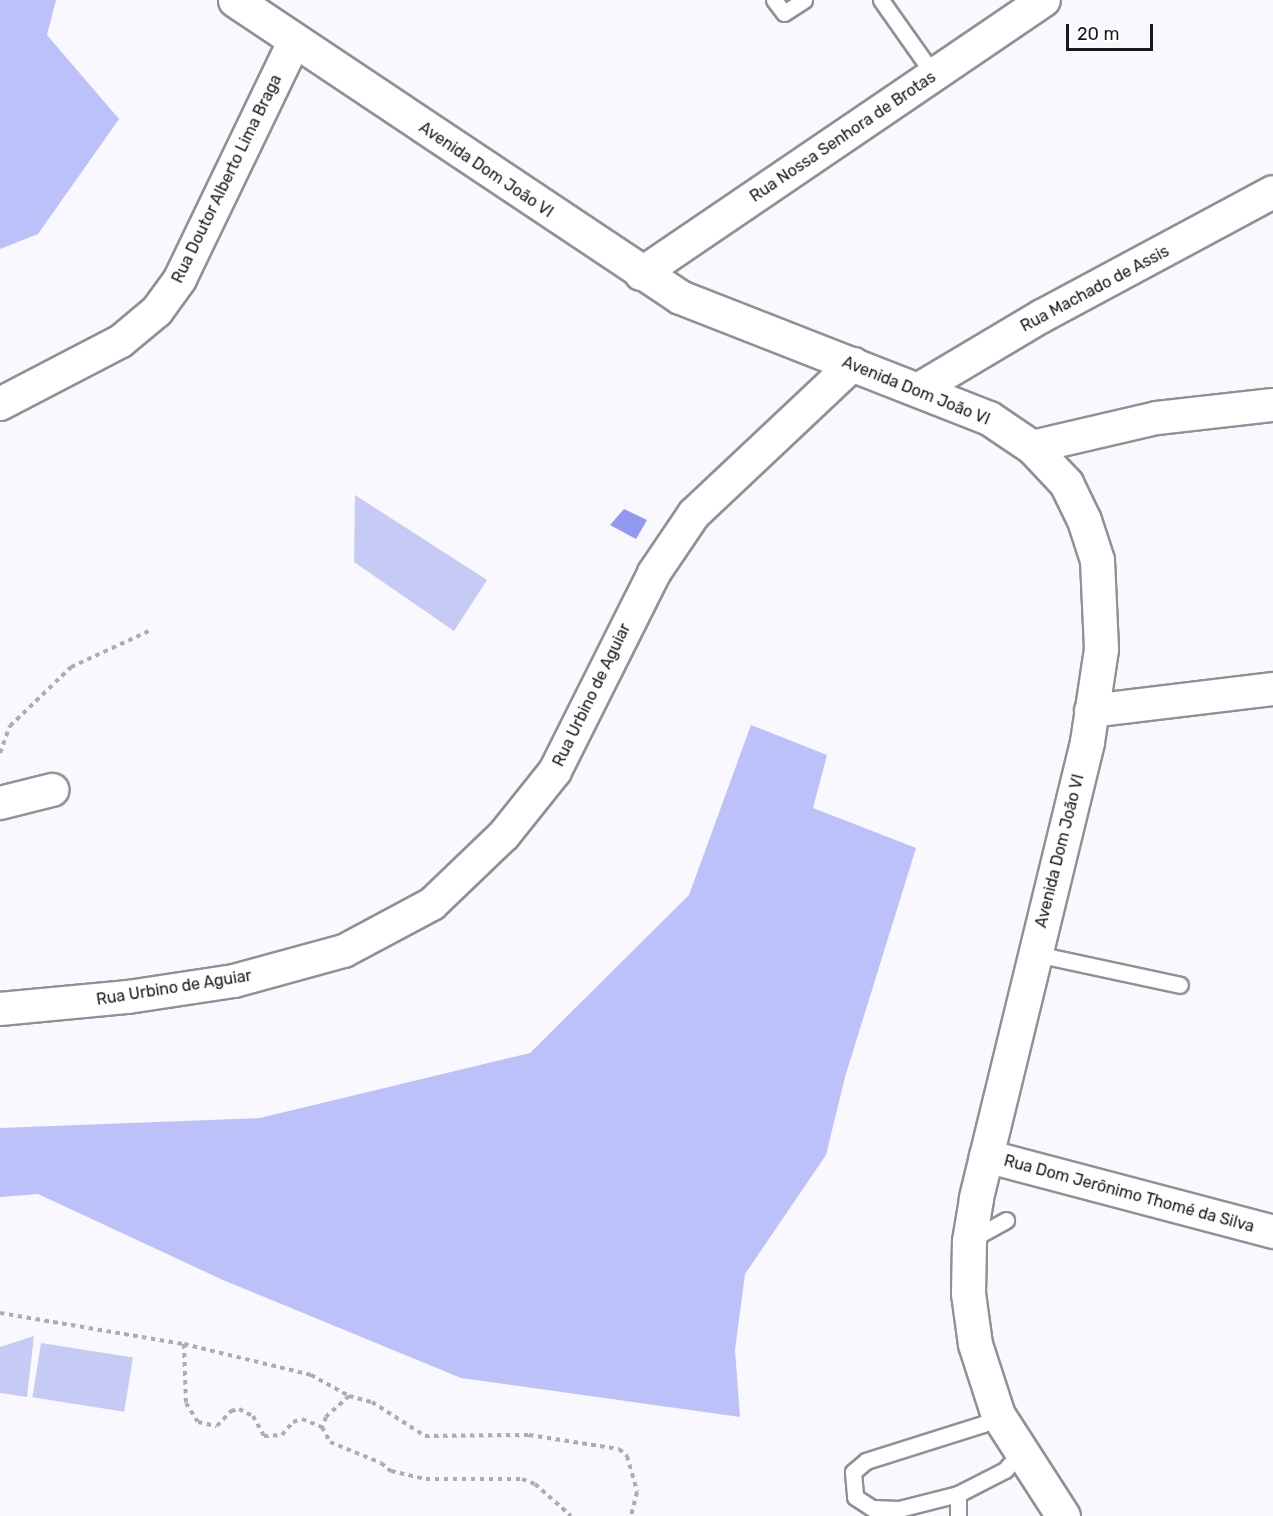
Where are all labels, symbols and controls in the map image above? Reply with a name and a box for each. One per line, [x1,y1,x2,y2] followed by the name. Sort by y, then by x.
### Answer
[1069,12,1156,50] scale bar
[1077,23,1119,45] text: 20 m
[747,68,939,206] street label: Rua Nossa Senhora de Brotas
[168,71,286,287] street label: Rua Doutor Alberto Lima Braga
[415,118,557,222] street label: Avenida Dom João VI
[1017,242,1173,336] street label: Rua Machado de Assis
[839,352,993,430] street label: Avenida Dom João VI
[549,620,635,770] street label: Rua Urbino de Aguiar
[1032,772,1088,930] street label: Avenida Dom João VI
[95,966,253,1010] street label: Rua Urbino de Aguiar
[1002,1151,1256,1237] street label: Rua Dom Jerônimo Thomé da Silva

